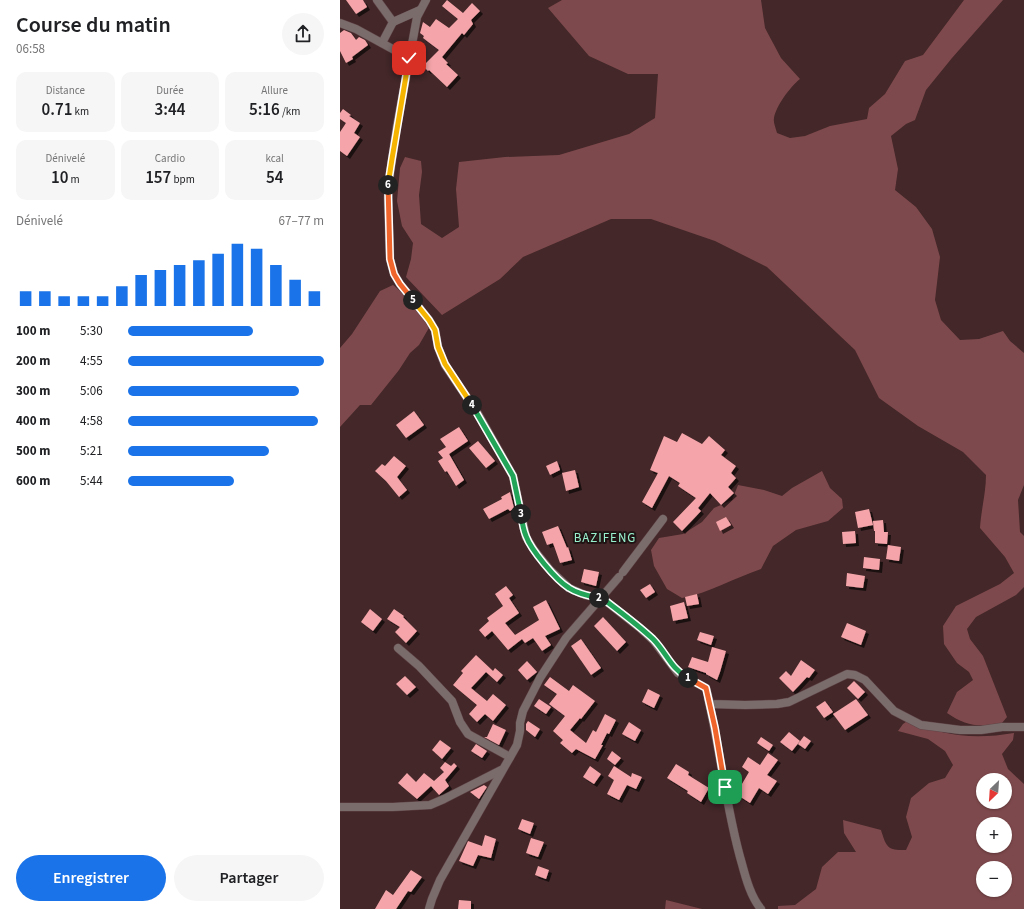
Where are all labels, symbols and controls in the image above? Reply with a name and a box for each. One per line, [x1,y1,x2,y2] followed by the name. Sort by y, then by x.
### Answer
[16,9,171,41] text: Course du matin
[282,13,324,55] button: share
[16,40,45,58] text: 06:58
[392,41,426,75] pin
[398,47,420,69] icon: check
[46,83,85,98] text: Distance
[156,83,184,98] text: Durée
[261,83,288,98] text: Allure
[42,98,72,122] text: 0.71
[155,98,185,122] text: 3:44
[249,98,280,122] text: 5:16
[72,104,89,119] text: km
[280,104,300,119] text: /km
[45,151,85,166] text: Dénivelé
[155,151,185,166] text: Cardio
[265,151,284,166] text: kcal
[51,166,68,190] text: 10
[145,166,171,190] text: 157
[266,166,283,190] text: 54
[68,172,80,187] text: m
[171,172,195,187] text: bpm
[378,175,398,195] pin: 6
[385,177,391,192] text: 6
[16,212,63,230] text: Dénivelé
[279,212,324,230] text: 67–77 m
[403,290,423,310] pin: 5
[410,292,416,307] text: 5
[16,322,50,340] text: 100 m
[80,322,103,340] text: 5:30
[16,352,50,370] text: 200 m
[80,352,103,370] text: 4:55
[16,382,50,400] text: 300 m
[80,382,103,400] text: 5:06
[462,395,482,415] pin: 4
[469,397,475,412] text: 4
[16,412,50,430] text: 400 m
[80,412,103,430] text: 4:58
[16,442,50,460] text: 500 m
[80,442,103,460] text: 5:21
[16,472,50,490] text: 600 m
[80,472,103,490] text: 5:44
[511,504,531,524] pin: 3
[518,506,524,521] text: 3
[574,529,636,547] district label: BAZIFENG
[589,588,609,608] pin: 2
[596,590,602,605] text: 2
[678,668,698,688] pin: 1
[685,670,691,685] text: 1
[708,770,742,804] pin
[976,773,1012,809] north arrow
[976,773,1012,897] map controls
[714,776,736,798] icon: arrive
[976,817,1012,853] button: +
[16,855,166,901] button: Enregistrer
[174,855,324,901] button: Partager
[976,861,1012,897] button: −

